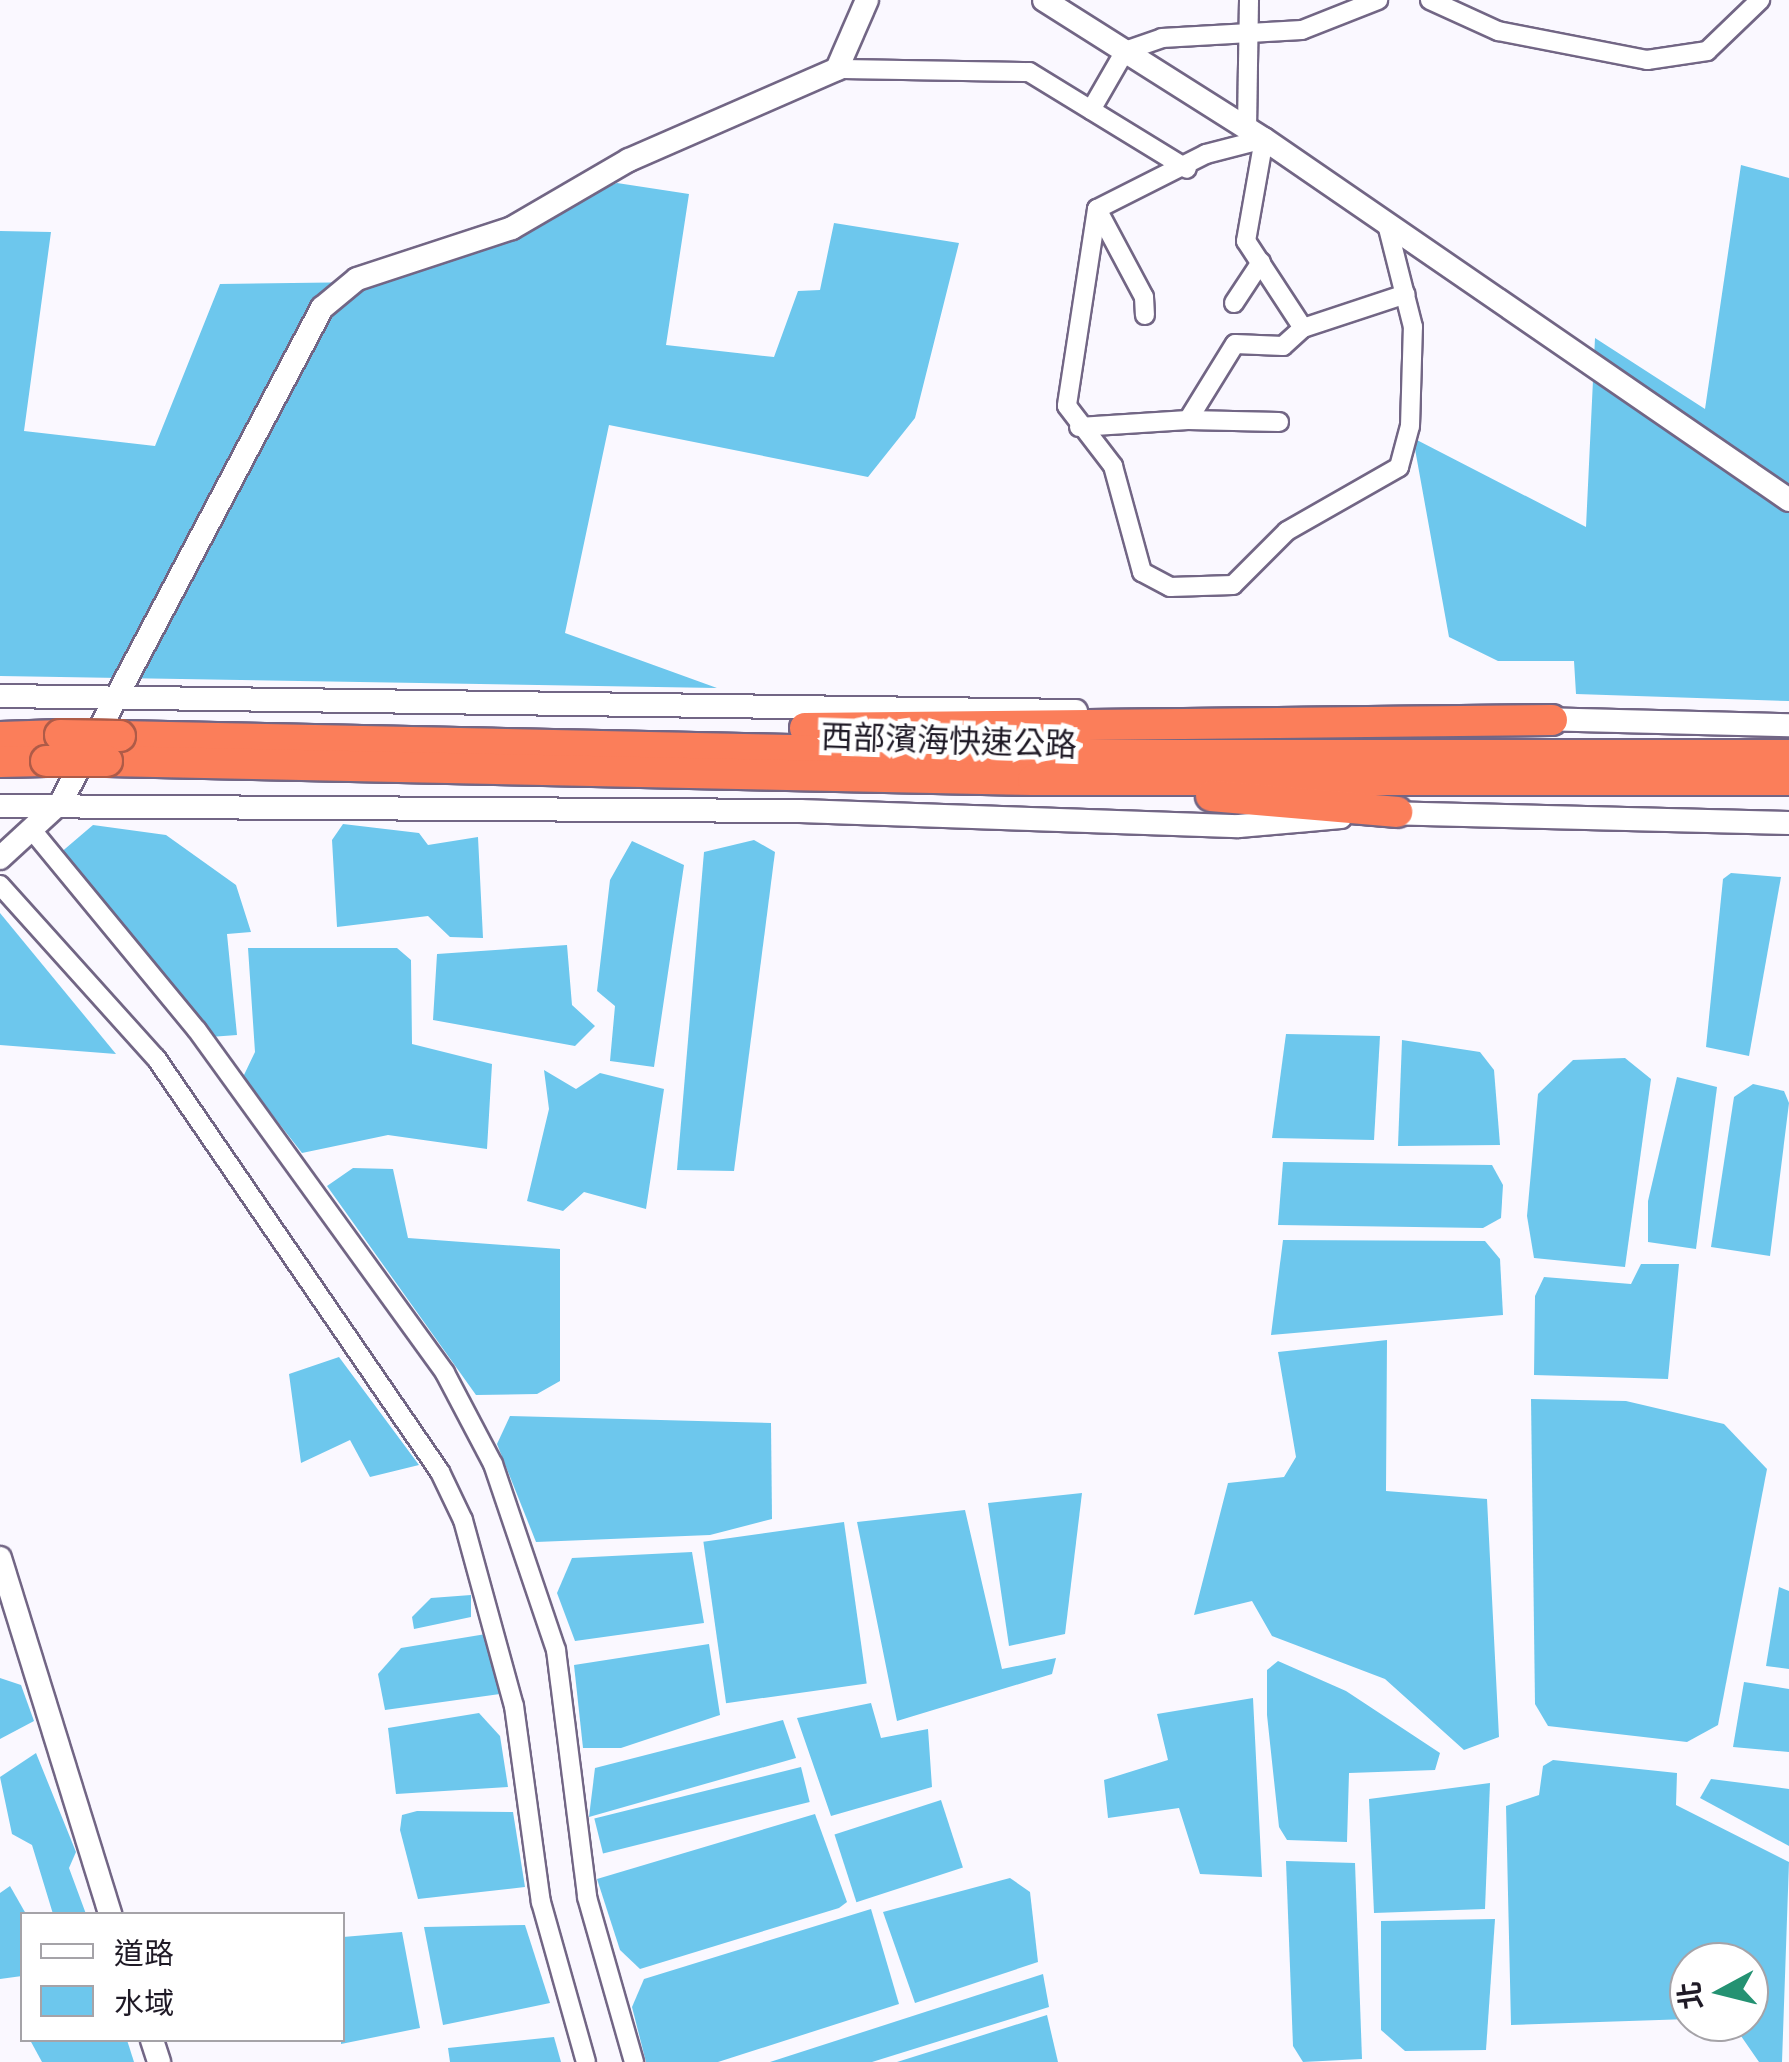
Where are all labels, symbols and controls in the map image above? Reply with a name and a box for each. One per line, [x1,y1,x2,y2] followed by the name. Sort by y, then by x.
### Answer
[820,717,1078,765] street label: 西部濱海快速公路
[20,1912,345,2042] legend
[114,1936,174,1971] text: 道路
[1669,1942,1769,2042] north arrow
[1673,1980,1709,2011] text: 北
[114,1986,174,2021] text: 水域

